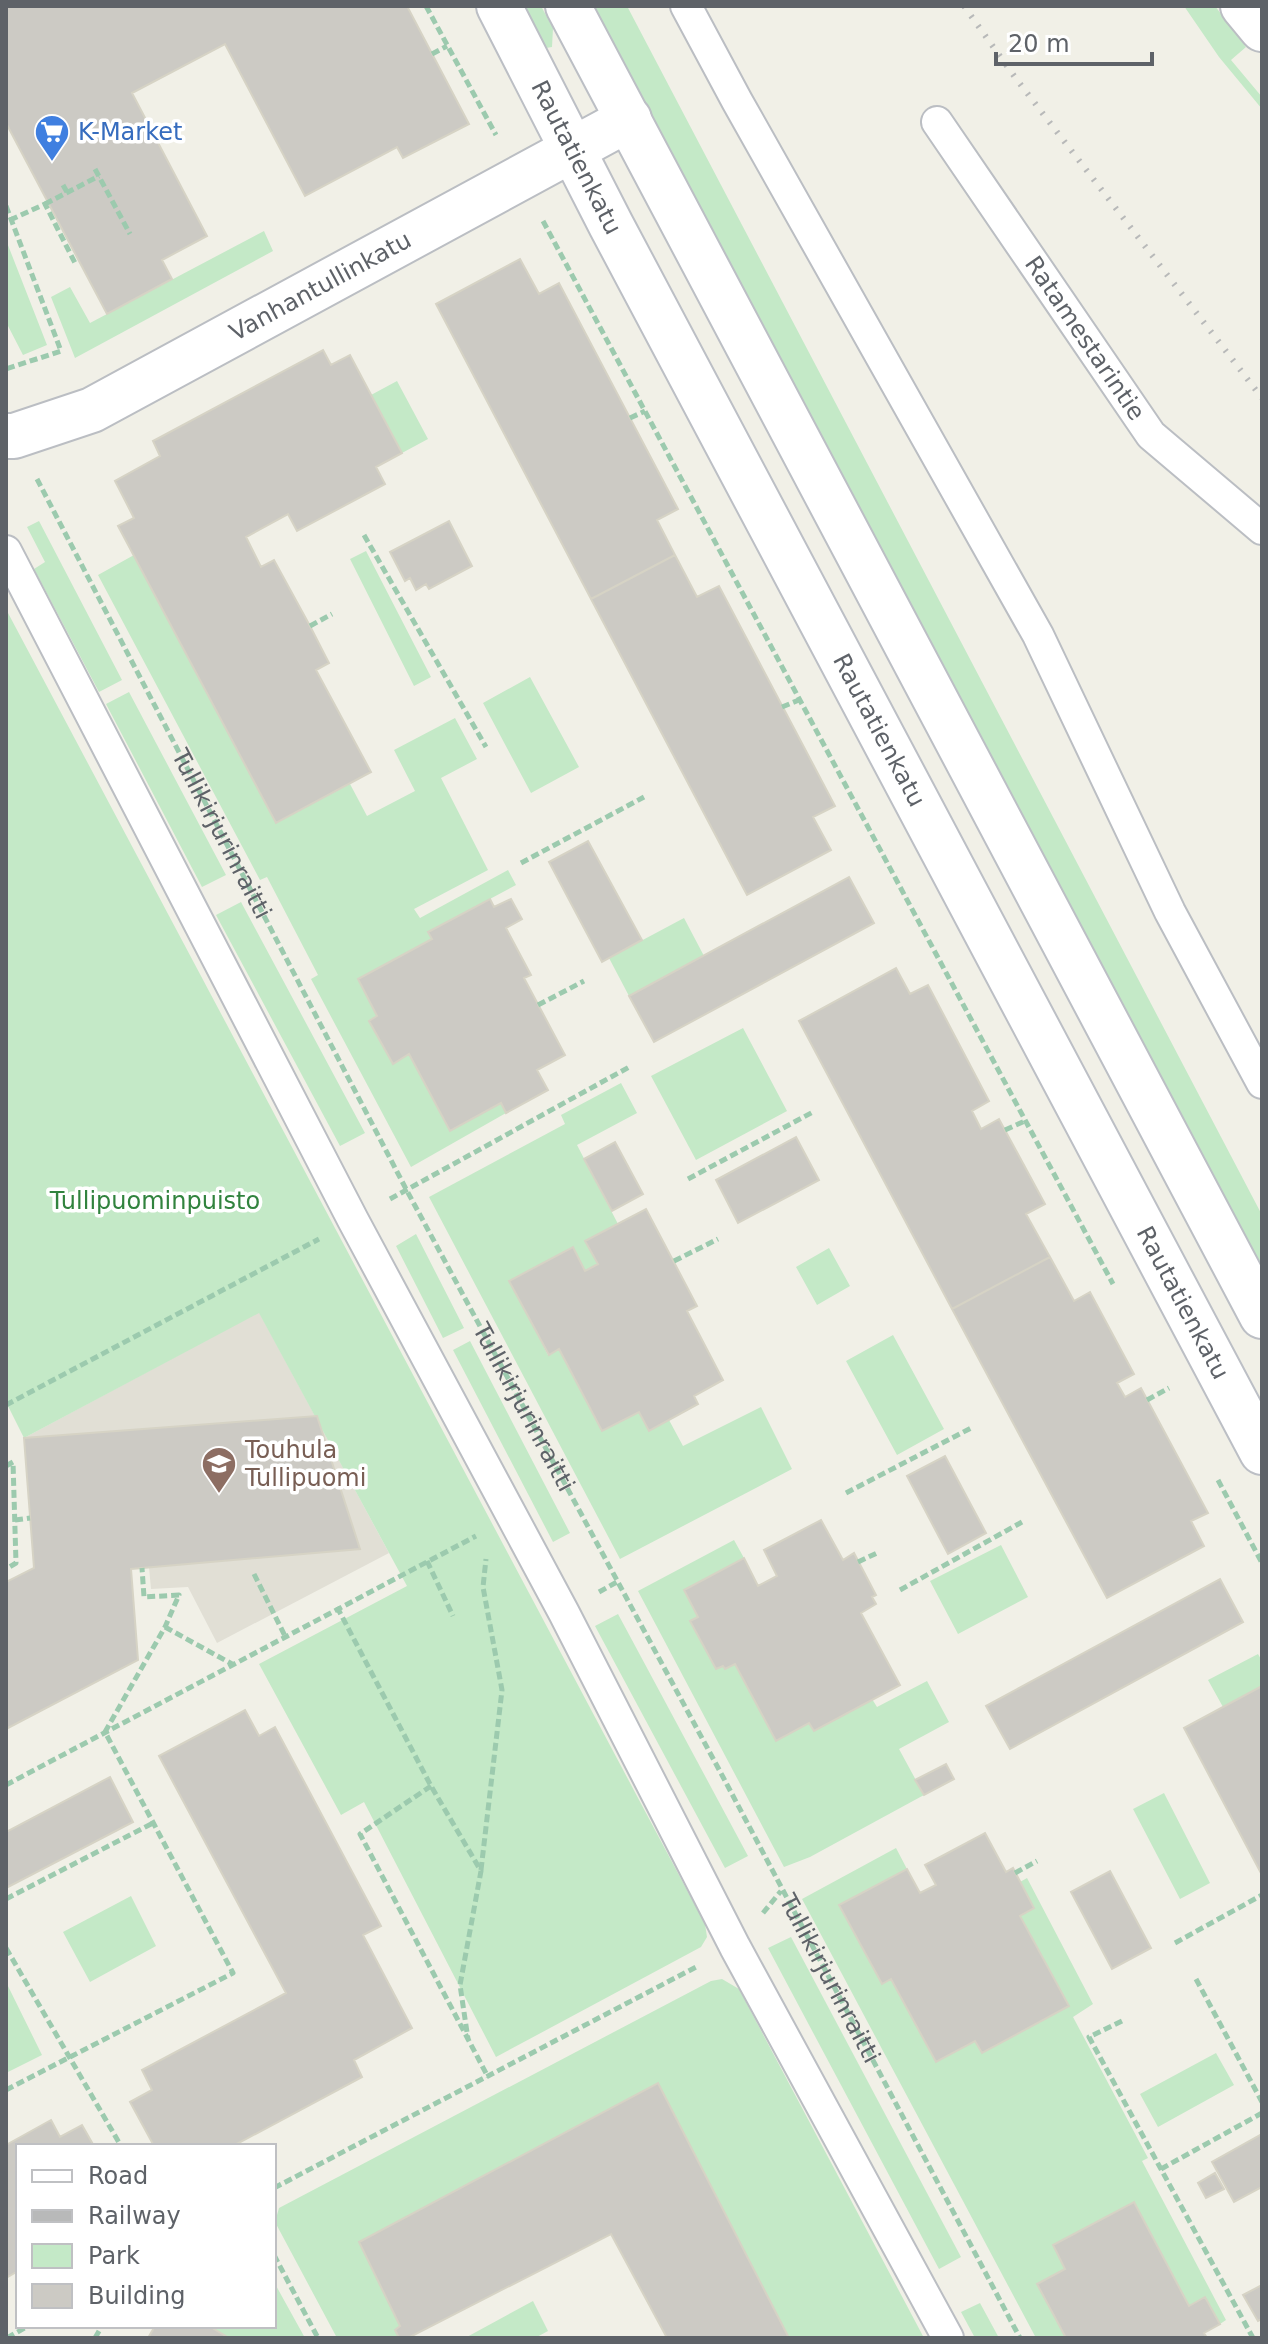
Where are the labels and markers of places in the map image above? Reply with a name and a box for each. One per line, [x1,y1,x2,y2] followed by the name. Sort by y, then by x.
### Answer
[33,113,71,163] supermarket icon: K-Market
[78,118,182,146] place label: K-Market
[244,1436,366,1492] place label: Touhula Tullipuomi
[200,1445,238,1495] school or university icon: Touhula Tullipuomi

